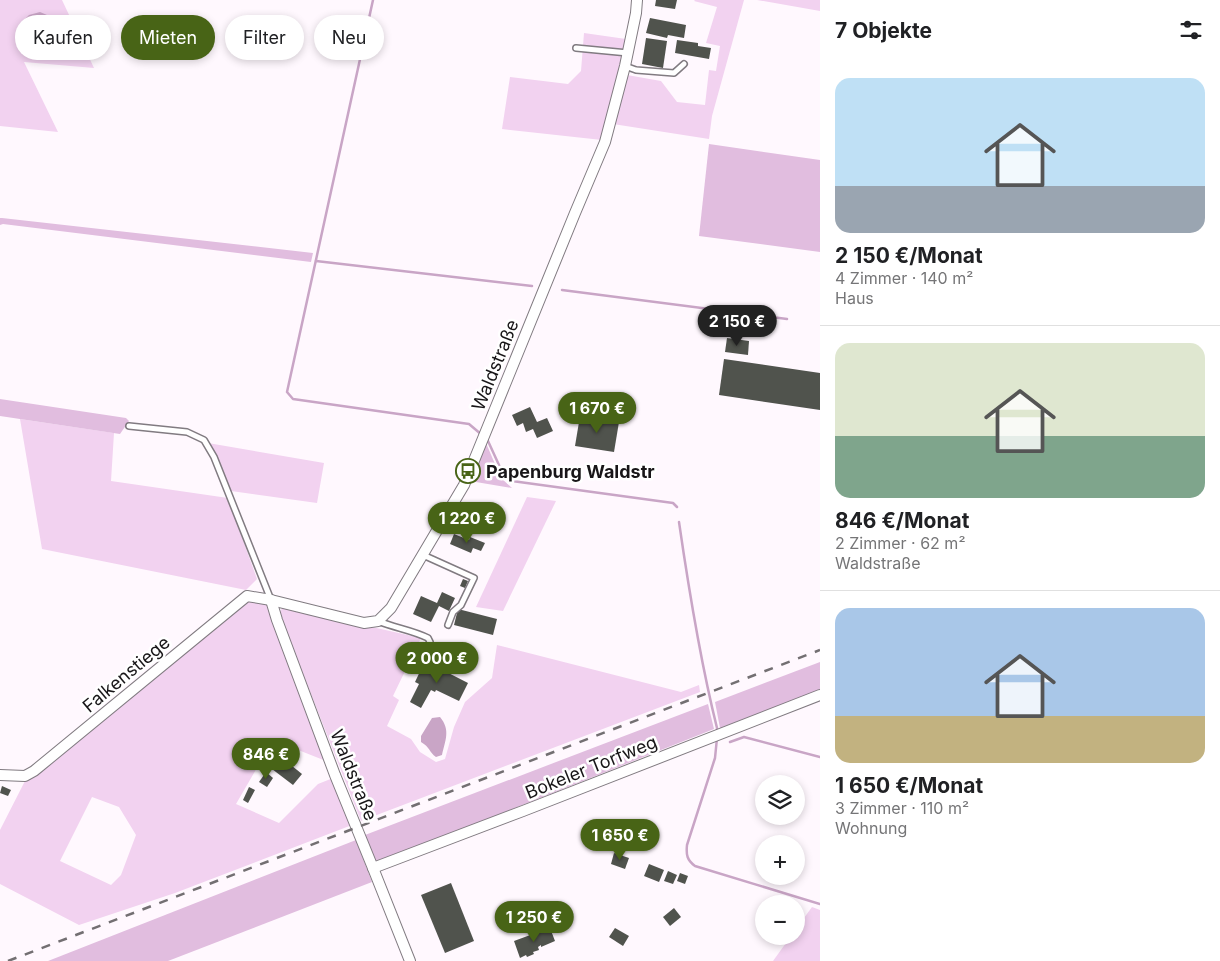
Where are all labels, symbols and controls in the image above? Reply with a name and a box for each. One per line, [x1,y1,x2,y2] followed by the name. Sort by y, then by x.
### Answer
[15,15,111,60] chip: Kaufen
[121,15,215,60] chip: Mieten
[225,15,304,60] chip: Filter
[314,15,384,60] chip: Neu
[1177,16,1205,44] icon: filters
[835,18,932,43] text: 7 Objekte
[975,110,1065,200] icon: home
[835,243,983,268] text: 2 150 €/Monat
[835,268,973,288] text: 4 Zimmer · 140 m²
[835,288,874,308] text: Haus
[691,304,783,347] pin: 2 150 €
[709,311,765,331] text: 2 150 €
[467,316,523,414] street label: Waldstraße
[975,376,1065,466] icon: home
[551,392,643,434] pin: 1 670 €
[569,398,625,418] text: 1 670 €
[455,458,481,484] bus stop icon: Papenburg Waldstr
[486,461,655,482] place label: Papenburg Waldstr
[421,502,513,544] pin: 1 220 €
[439,508,495,528] text: 1 220 €
[835,508,969,533] text: 846 €/Monat
[835,533,965,553] text: 2 Zimmer · 62 m²
[835,553,920,573] text: Waldstraße
[78,632,174,716] street label: Falkenstiege
[975,641,1065,731] icon: home
[391,642,483,684] pin: 2 000 €
[407,648,467,668] text: 2 000 €
[326,726,382,824] street label: Waldstraße
[522,731,660,803] street label: Bokeler Torfweg
[231,738,301,780] pin: 846 €
[243,744,289,764] text: 846 €
[835,773,983,798] text: 1 650 €/Monat
[755,775,805,945] map controls
[755,775,805,825] button: layers
[835,798,969,818] text: 3 Zimmer · 110 m²
[574,818,666,861] pin: 1 650 €
[835,818,907,838] text: Wohnung
[592,825,648,845] text: 1 650 €
[755,835,805,885] button: +
[755,895,805,945] button: −
[488,900,580,943] pin: 1 250 €
[506,907,562,927] text: 1 250 €

